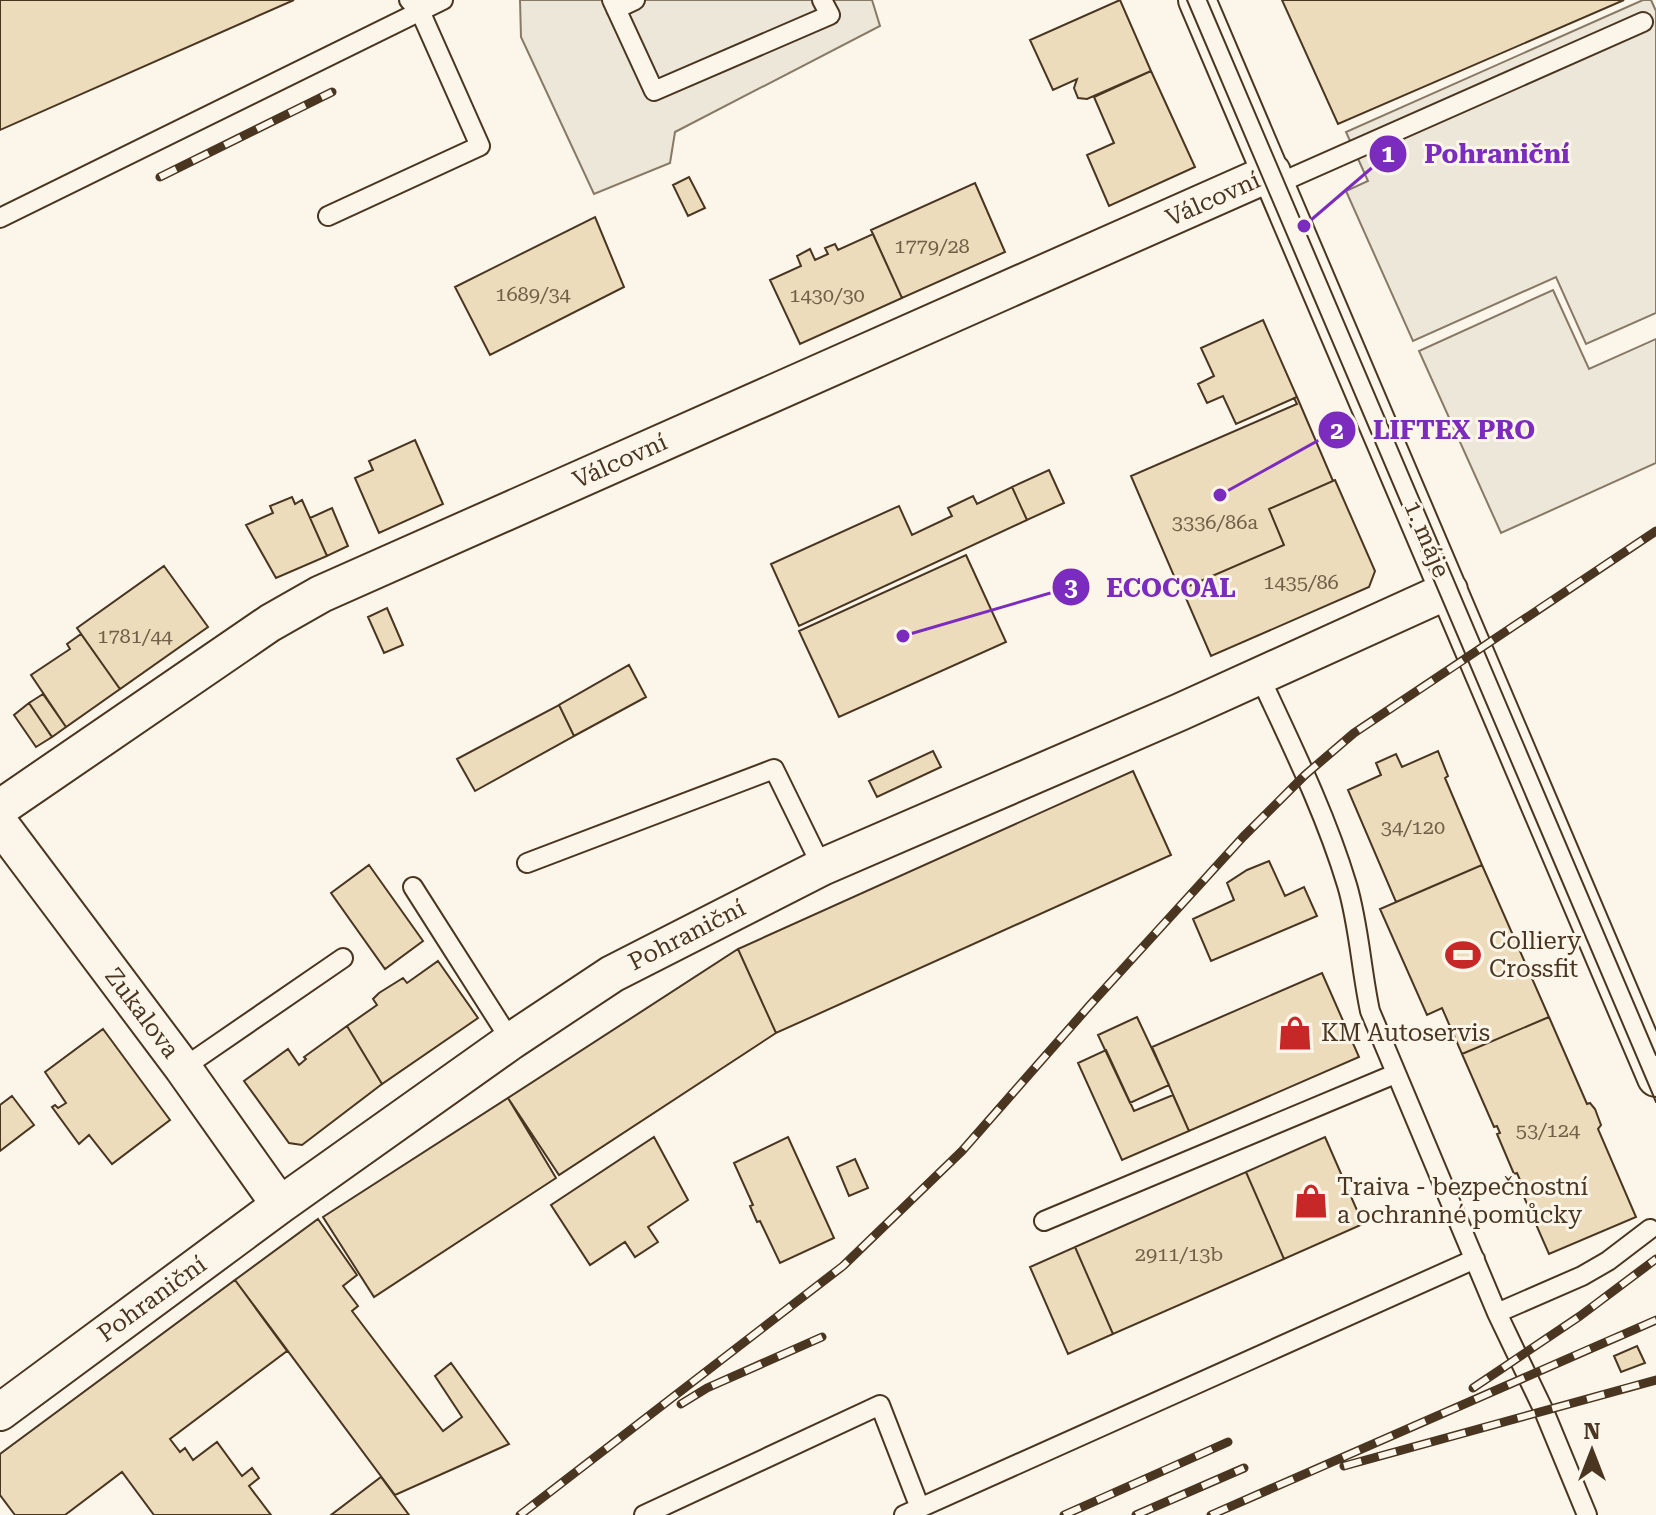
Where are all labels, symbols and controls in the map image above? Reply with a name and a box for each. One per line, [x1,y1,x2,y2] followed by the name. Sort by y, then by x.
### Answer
[1368,129,1586,179] callout: Pohraniční
[1424,139,1570,169] text: Pohraniční
[1381,140,1395,168] text: 1
[1161,166,1265,232] street label: Válcovní
[894,234,970,258] house number: 1779/28
[495,282,572,306] house number: 1689/34
[789,283,865,307] house number: 1430/30
[1317,405,1551,455] callout: LIFTEX PRO
[1373,415,1535,445] text: LIFTEX PRO
[1330,417,1344,445] text: 2
[568,428,672,494] street label: Válcovní
[1398,496,1456,582] street label: 1. máje
[1172,510,1258,534] house number: 3336/86a
[1051,562,1252,612] callout: ECOCOAL
[1263,570,1339,594] house number: 1435/86
[1106,573,1236,603] text: ECOCOAL
[1064,574,1078,602] text: 3
[97,624,174,648] house number: 1781/44
[1381,815,1445,839] house number: 34/120
[624,893,750,976] street label: Pohraniční
[1489,927,1582,983] place label: Colliery Crossfit
[1444,936,1482,974] sports icon: Colliery Crossfit
[99,962,185,1064] street label: Zukalova
[1276,1014,1314,1052] shop icon: KM Autoservis
[1321,1019,1490,1047] place label: KM Autoservis
[1516,1118,1581,1142] house number: 53/124
[1337,1173,1589,1229] place label: Traiva - bezpečnostní a ochranné pomůcky
[1292,1182,1330,1220] shop icon: Traiva - bezpečnostní a ochranné pomůcky
[1135,1242,1223,1266] house number: 2911/13b
[92,1250,212,1348] street label: Pohraniční
[1552,1411,1632,1491] north arrow
[1584,1419,1601,1444] text: N

